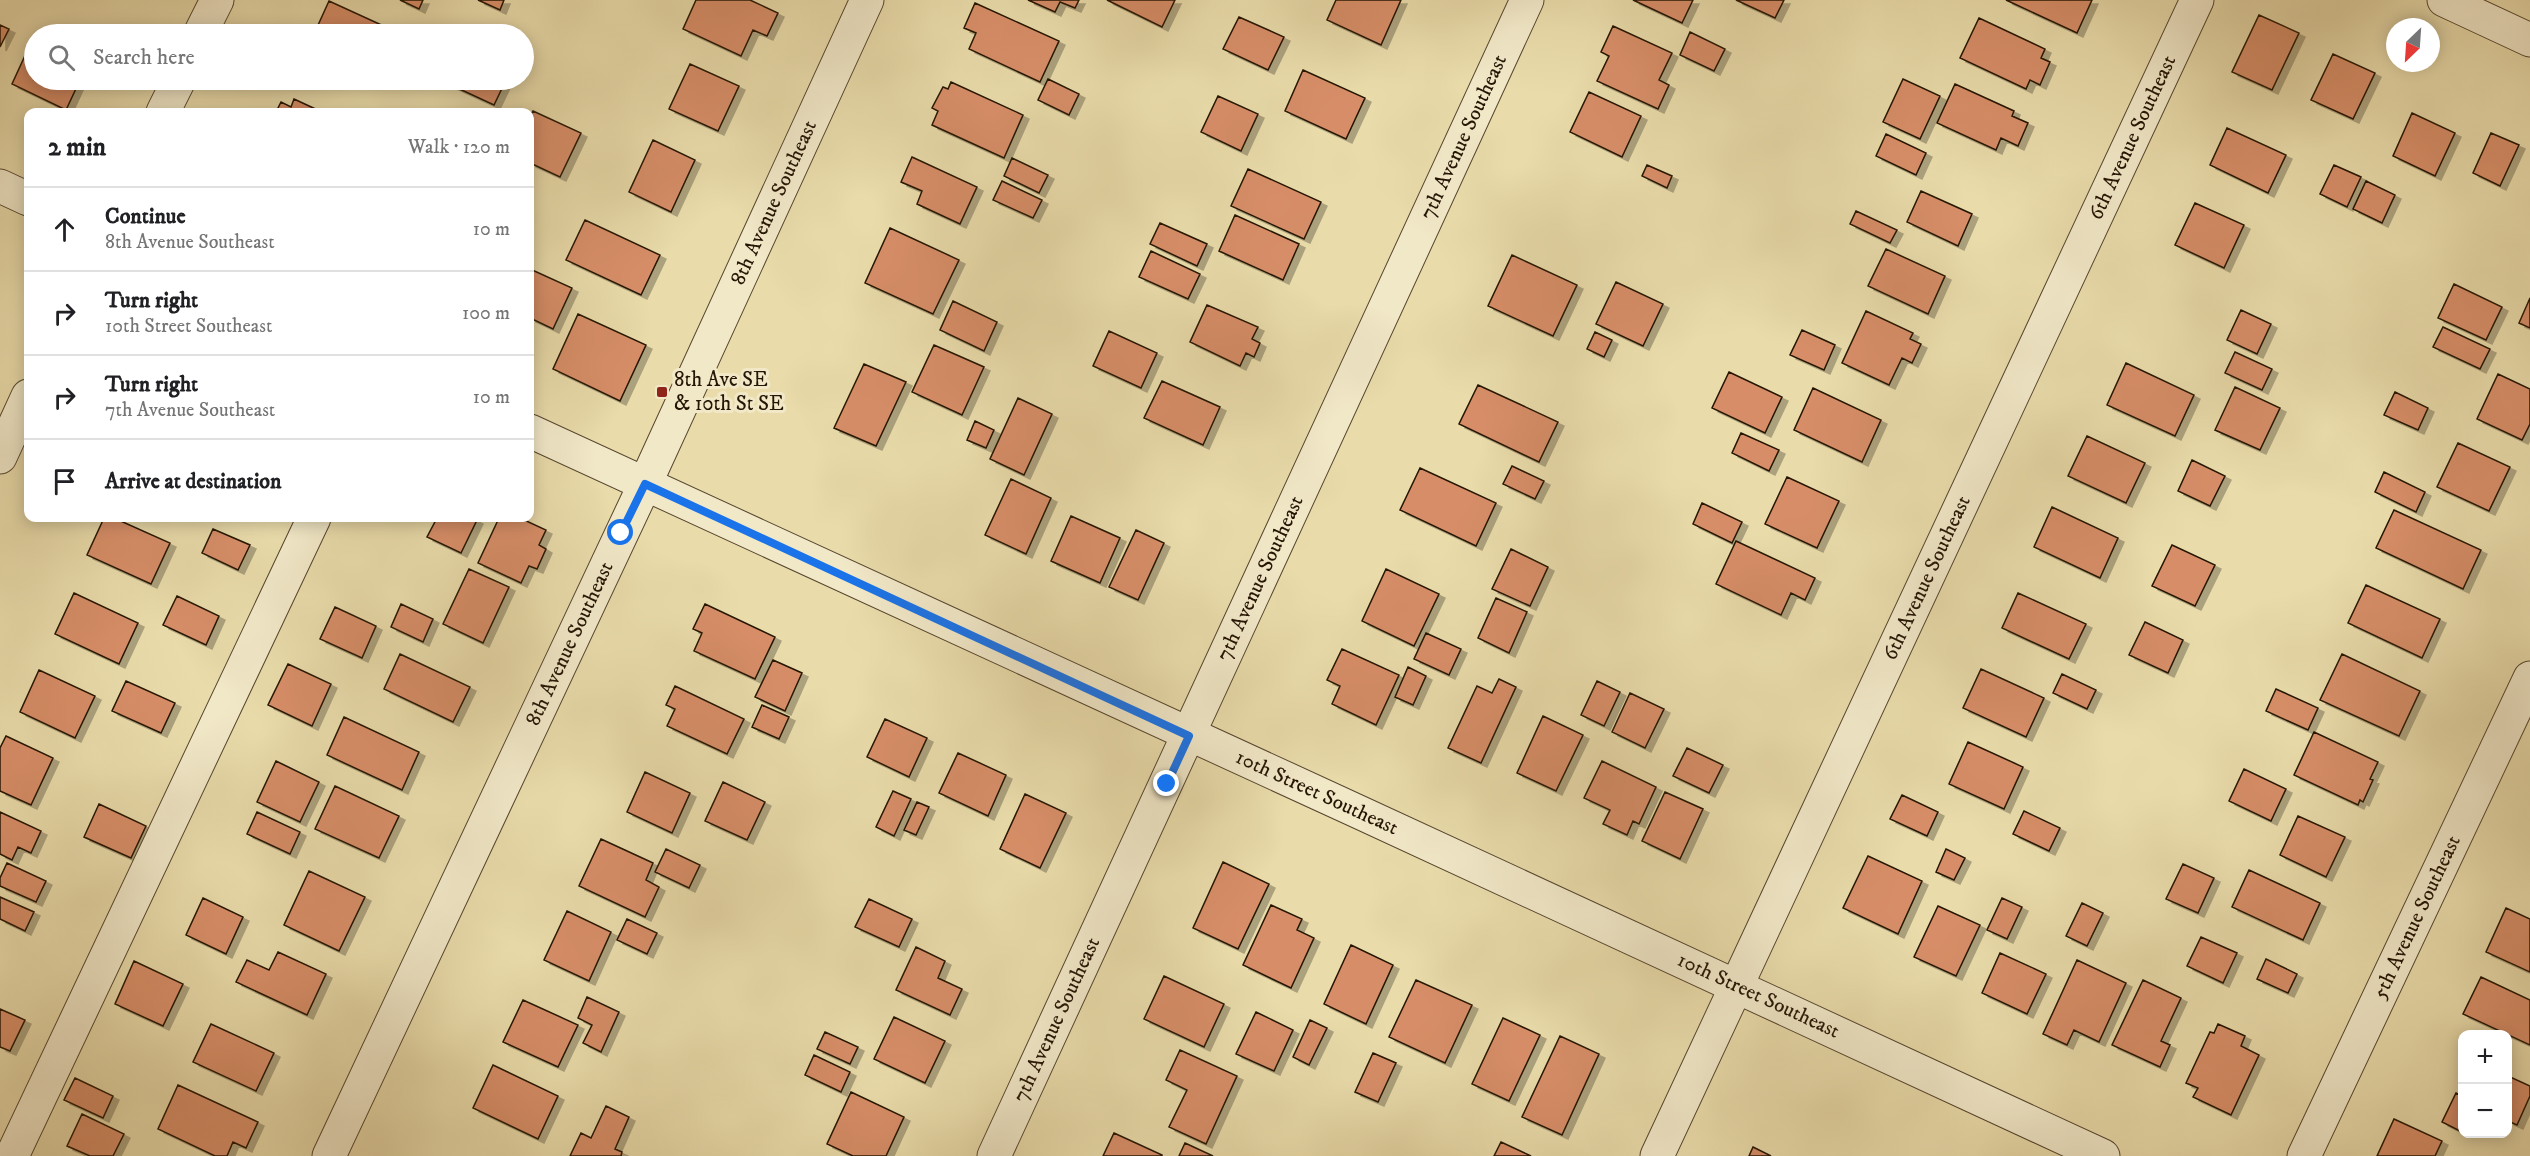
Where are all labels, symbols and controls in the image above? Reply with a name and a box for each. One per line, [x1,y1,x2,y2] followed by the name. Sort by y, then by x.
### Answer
[2386,18,2440,72] north arrow
[24,24,534,90] search box
[45,41,78,74] icon: search
[93,44,195,71] text: Search here
[1415,50,1513,224] street label: 7th Avenue Southeast
[2083,51,2182,224] street label: 6th Avenue Southeast
[725,116,823,289] street label: 8th Avenue Southeast
[48,131,106,164] text: 2 min
[408,135,510,160] text: Walk · 120 m
[105,203,186,230] text: Continue
[48,213,81,246] icon: ahead
[473,217,510,242] text: 10 m
[105,230,275,255] text: 8th Avenue Southeast
[105,287,198,314] text: Turn right
[48,297,81,330] icon: right
[462,301,510,326] text: 100 m
[105,314,272,339] text: 10th Street Southeast
[674,367,784,417] place label: 8th Ave SE & 10th St SE
[105,371,198,398] text: Turn right
[48,381,81,414] icon: right
[473,385,510,410] text: 10 m
[655,385,669,399] marker: 8th Ave SE & 10th St SE
[105,398,275,423] text: 7th Avenue Southeast
[48,465,81,498] icon: arrive
[105,468,282,495] text: Arrive at destination
[1877,491,1977,664] street label: 6th Avenue Southeast
[1211,492,1310,665] street label: 7th Avenue Southeast
[607,519,633,545] route start
[520,557,620,730] street label: 8th Avenue Southeast
[1231,744,1402,841] street label: 10th Street Southeast
[1153,770,1179,796] route end
[2367,831,2467,1003] street label: 5th Avenue Southeast
[1008,933,1106,1106] street label: 7th Avenue Southeast
[1673,947,1844,1045] street label: 10th Street Southeast
[2458,1030,2512,1138] map controls
[2458,1030,2512,1084] button: +
[2458,1084,2512,1138] button: −

